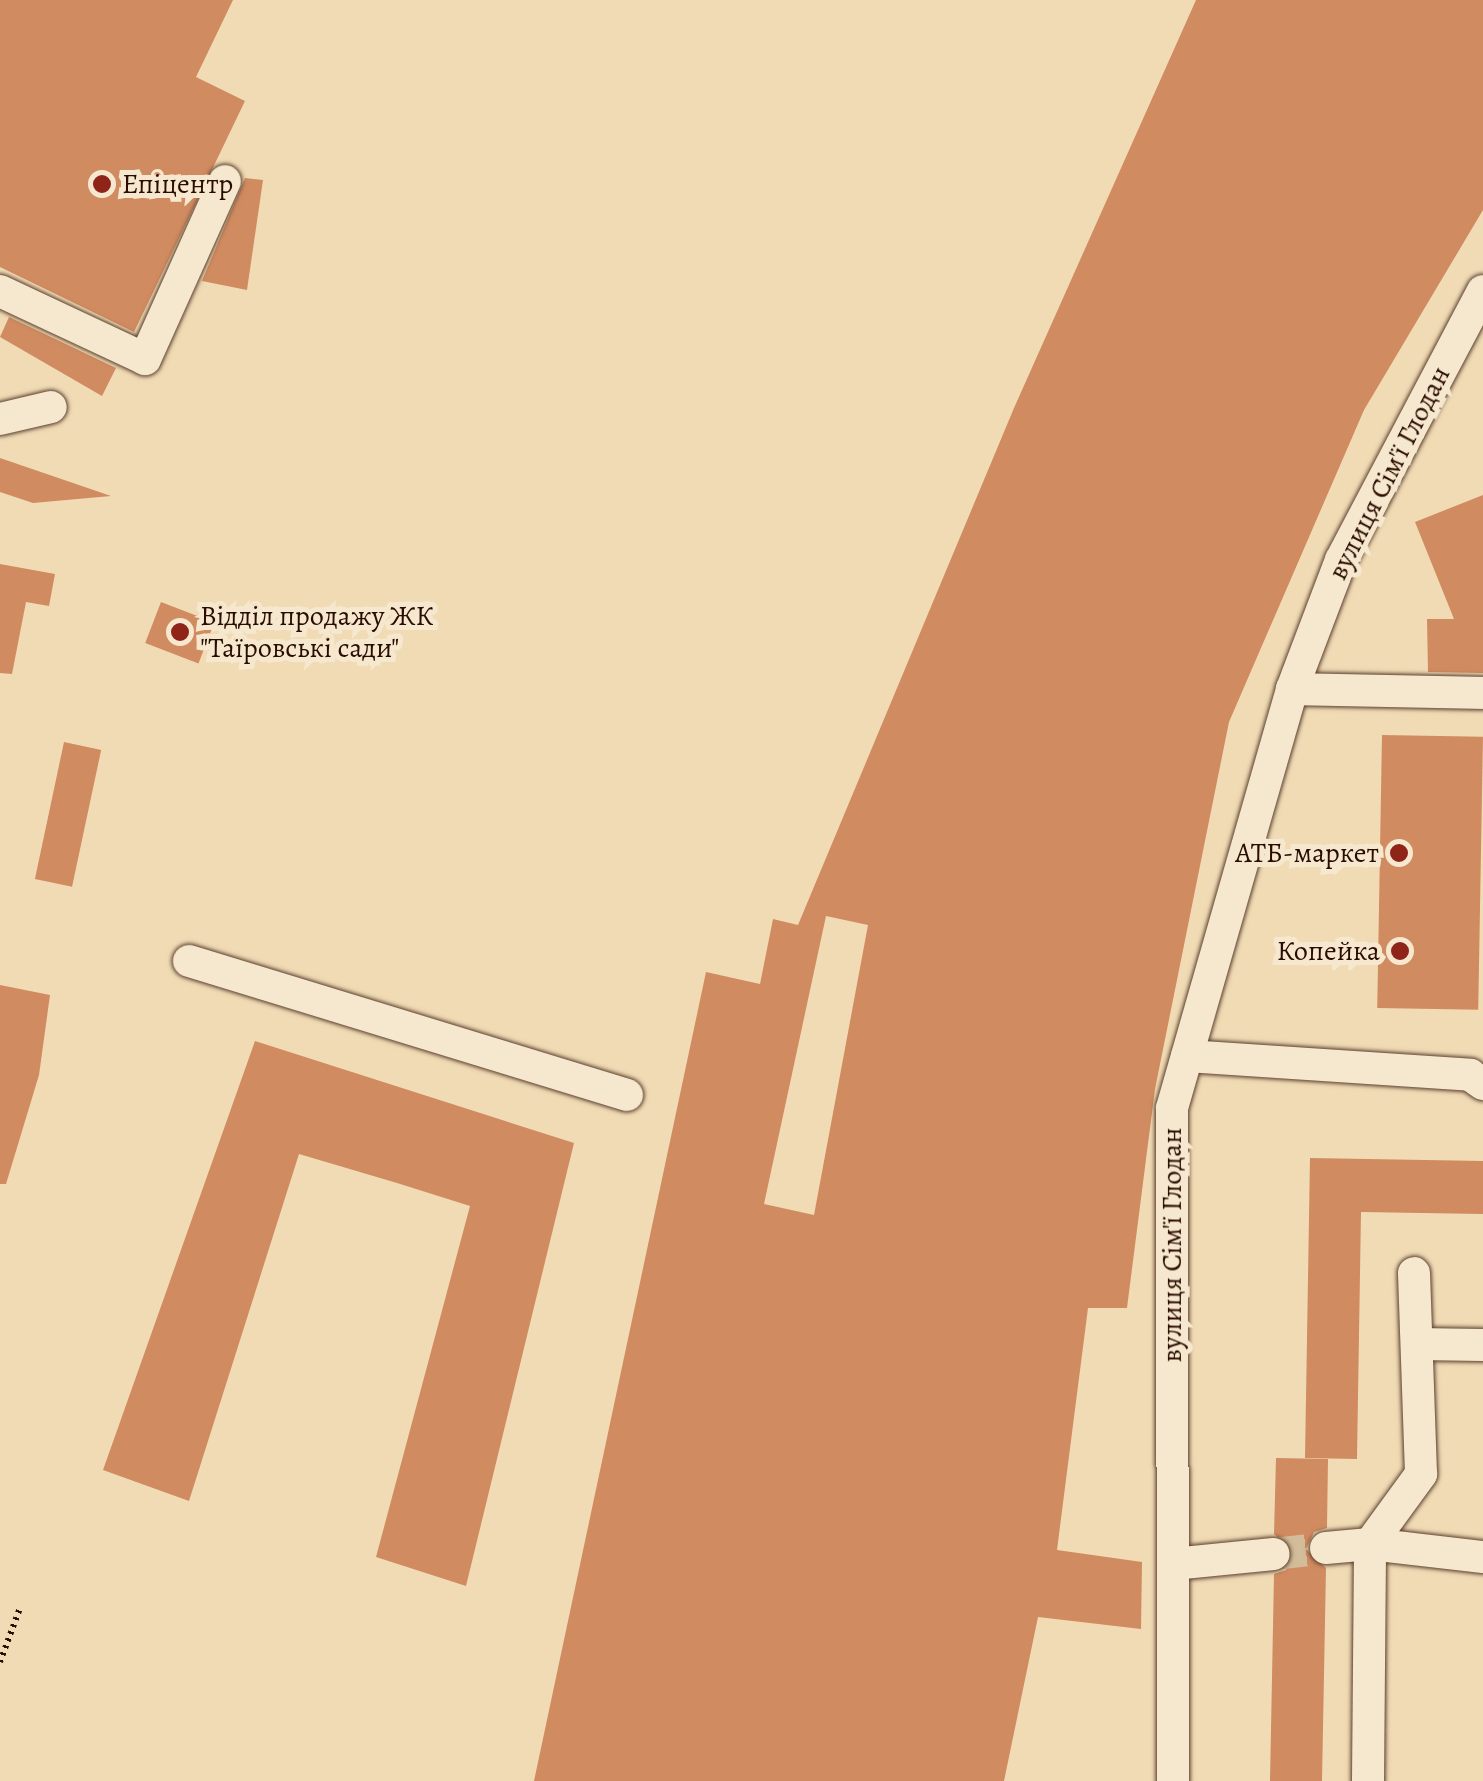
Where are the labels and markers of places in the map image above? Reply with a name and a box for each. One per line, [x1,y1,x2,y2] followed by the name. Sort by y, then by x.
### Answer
[122,167,233,201] place label: Епіцентр
[91,173,113,195] marker: Епіцентр
[200,599,433,665] place label: Відділ продажу ЖК "Таїровські сади"
[169,621,191,643] marker: Відділ продажу ЖК "Таїровські сади"
[1235,836,1379,870] place label: АТБ-маркет
[1388,842,1410,864] marker: АТБ-маркет
[1277,934,1380,968] place label: Копейка
[1389,940,1411,962] marker: Копейка

